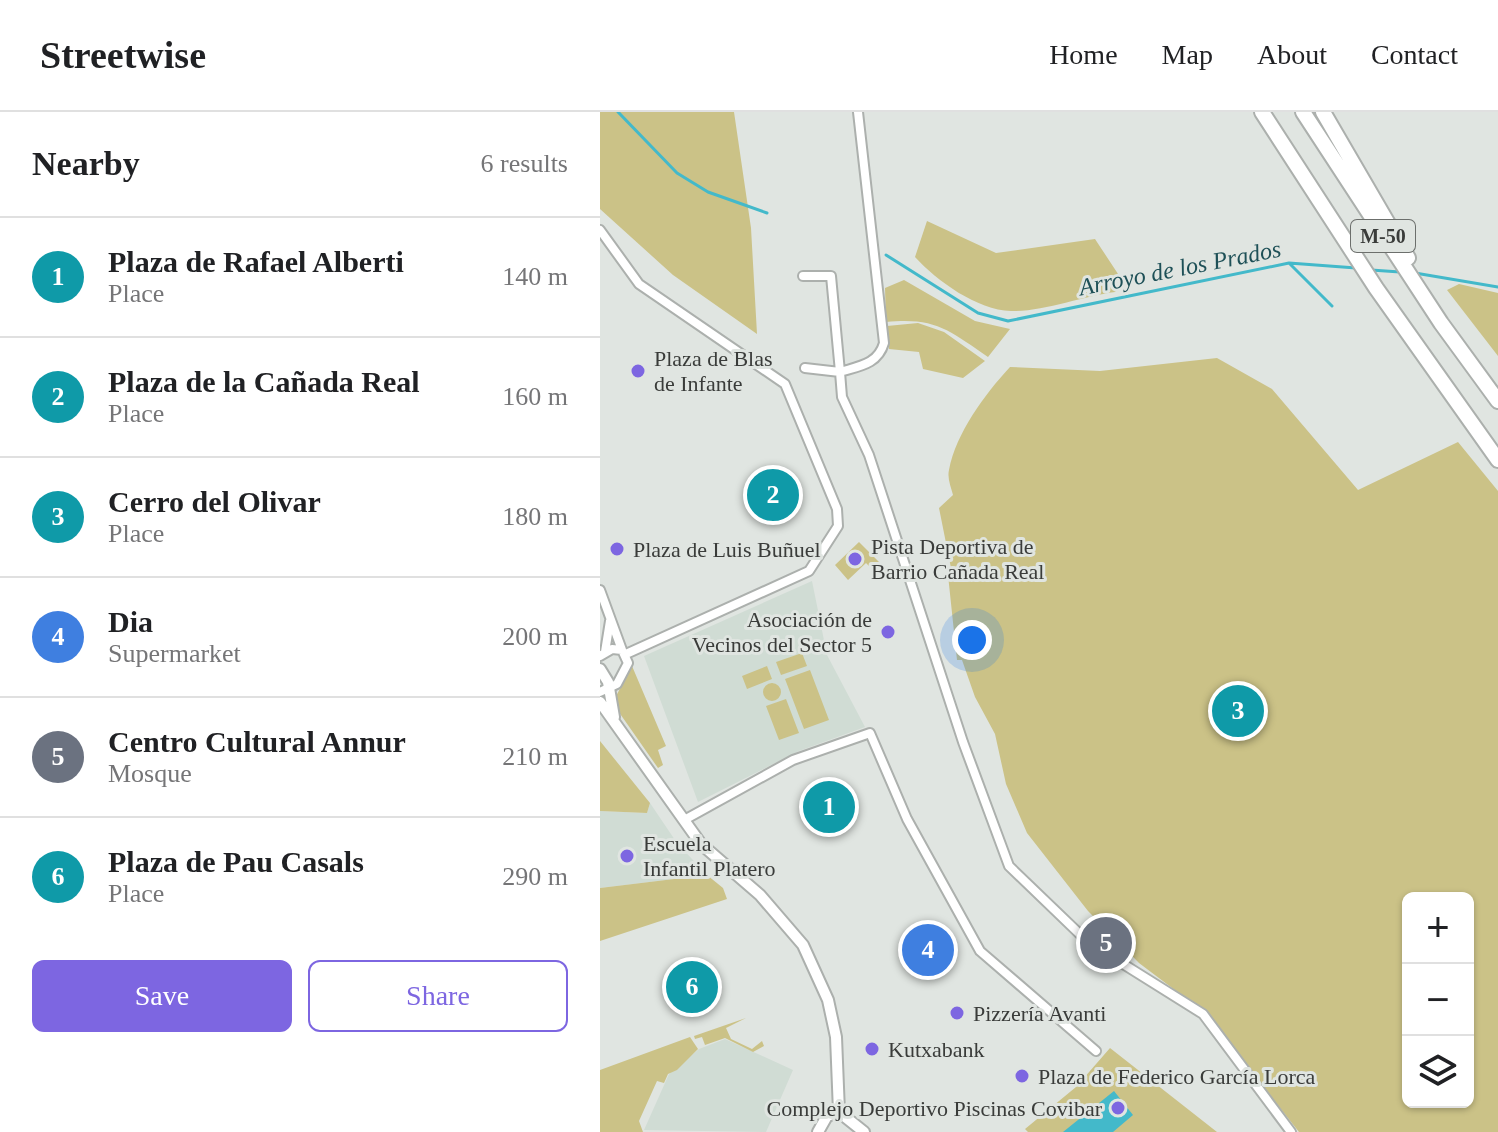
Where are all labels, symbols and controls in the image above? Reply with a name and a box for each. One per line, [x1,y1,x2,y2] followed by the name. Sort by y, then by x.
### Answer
[40,34,206,76] text: Streetwise
[1049,39,1118,70] text: Home
[1162,39,1213,70] text: Map
[1257,39,1327,70] text: About
[1371,39,1458,70] text: Contact
[32,145,140,182] text: Nearby
[481,149,568,178] text: 6 results
[1351,220,1415,252] road number: M-50
[1075,236,1283,301] water label: Arroyo de los Prados
[108,245,404,278] text: Plaza de Rafael Alberti
[52,262,65,291] text: 1
[502,262,568,291] text: 140 m
[108,279,164,308] text: Place
[654,346,773,396] place label: Plaza de Blas de Infante
[629,362,647,380] marker: Plaza de Blas de Infante
[108,365,420,398] text: Plaza de la Cañada Real
[52,382,65,411] text: 2
[502,382,568,411] text: 160 m
[108,399,164,428] text: Place
[747,465,799,525] pin: 2
[108,485,321,518] text: Cerro del Olivar
[52,502,65,531] text: 3
[502,502,568,531] text: 180 m
[108,519,164,548] text: Place
[871,534,1045,584] place label: Pista Deportiva de Barrio Cañada Real
[633,537,821,562] place label: Plaza de Luis Buñuel
[608,540,626,558] marker: Plaza de Luis Buñuel
[846,550,864,568] marker: Pista Deportiva de Barrio Cañada Real
[108,605,153,638] text: Dia
[692,607,872,657] place label: Asociación de Vecinos del Sector 5
[952,620,992,660] your location
[52,622,65,651] text: 4
[502,622,568,651] text: 200 m
[879,623,897,641] marker: Asociación de Vecinos del Sector 5
[108,639,241,668] text: Supermarket
[1212,681,1264,741] pin: 3
[108,725,406,758] text: Centro Cultural Annur
[52,742,65,771] text: 5
[502,742,568,771] text: 210 m
[108,759,192,788] text: Mosque
[803,777,855,837] pin: 1
[643,831,776,881] place label: Escuela Infantil Platero
[108,845,364,878] text: Plaza de Pau Casals
[618,847,636,865] marker: Escuela Infantil Platero
[52,862,65,891] text: 6
[502,862,568,891] text: 290 m
[108,879,164,908] text: Place
[1402,892,1474,1108] map controls
[1402,892,1474,964] button: +
[1080,913,1132,973] pin: 5
[902,920,954,980] pin: 4
[666,957,718,1017] pin: 6
[32,960,292,1032] button: Save
[308,960,568,1032] button: Share
[1402,964,1474,1036] button: −
[973,1001,1106,1026] place label: Pizzería Avanti
[948,1004,966,1022] marker: Pizzería Avanti
[1402,1036,1474,1108] button: layers
[888,1037,985,1062] place label: Kutxabank
[863,1040,881,1058] marker: Kutxabank
[1038,1064,1316,1089] place label: Plaza de Federico García Lorca
[1013,1067,1031,1085] marker: Plaza de Federico García Lorca
[767,1096,1103,1121] place label: Complejo Deportivo Piscinas Covibar
[1109,1099,1127,1117] marker: Complejo Deportivo Piscinas Covibar

